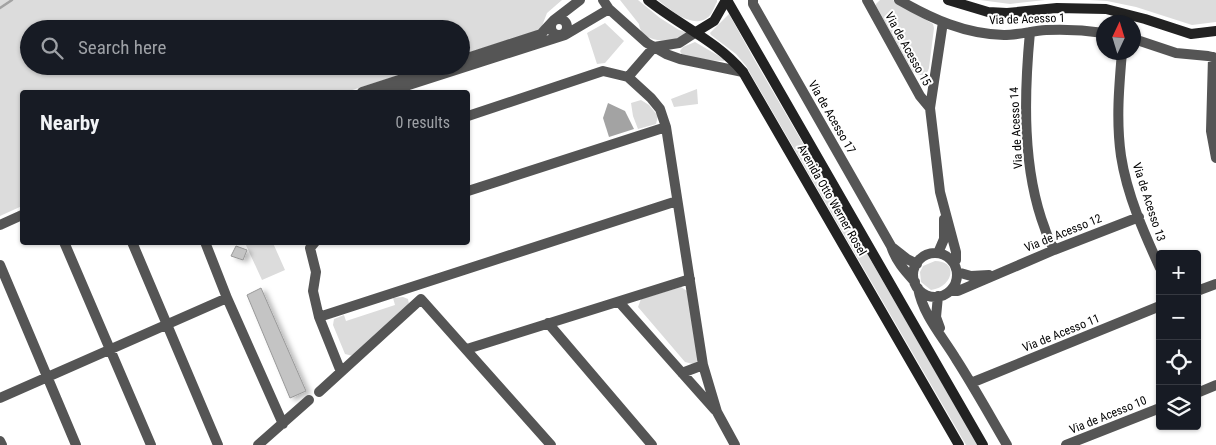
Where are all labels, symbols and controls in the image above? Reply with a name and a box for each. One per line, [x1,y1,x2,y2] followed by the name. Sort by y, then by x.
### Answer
[882,10,934,88] street label: Via de Acesso 15
[989,11,1065,27] street label: Via de Acesso 1
[1096,15,1141,60] north arrow
[20,20,470,75] search box
[38,34,66,62] icon: search
[78,36,166,59] text: Search here
[805,78,859,156] street label: Via de Acesso 17
[1007,87,1025,169] street label: Via de Acesso 14
[40,111,99,135] text: Nearby
[395,113,450,132] text: 0 results
[795,142,869,258] street label: Avenida Otto Werner Rosel
[1130,161,1168,243] street label: Via de Acesso 13
[1022,211,1104,255] street label: Via de Acesso 12
[1156,250,1201,430] map controls
[1156,250,1201,295] button: +
[1156,295,1201,340] button: −
[1020,311,1102,355] street label: Via de Acesso 11
[1156,340,1201,385] button: locate
[1156,385,1201,430] button: layers
[1067,393,1149,437] street label: Via de Acesso 10

